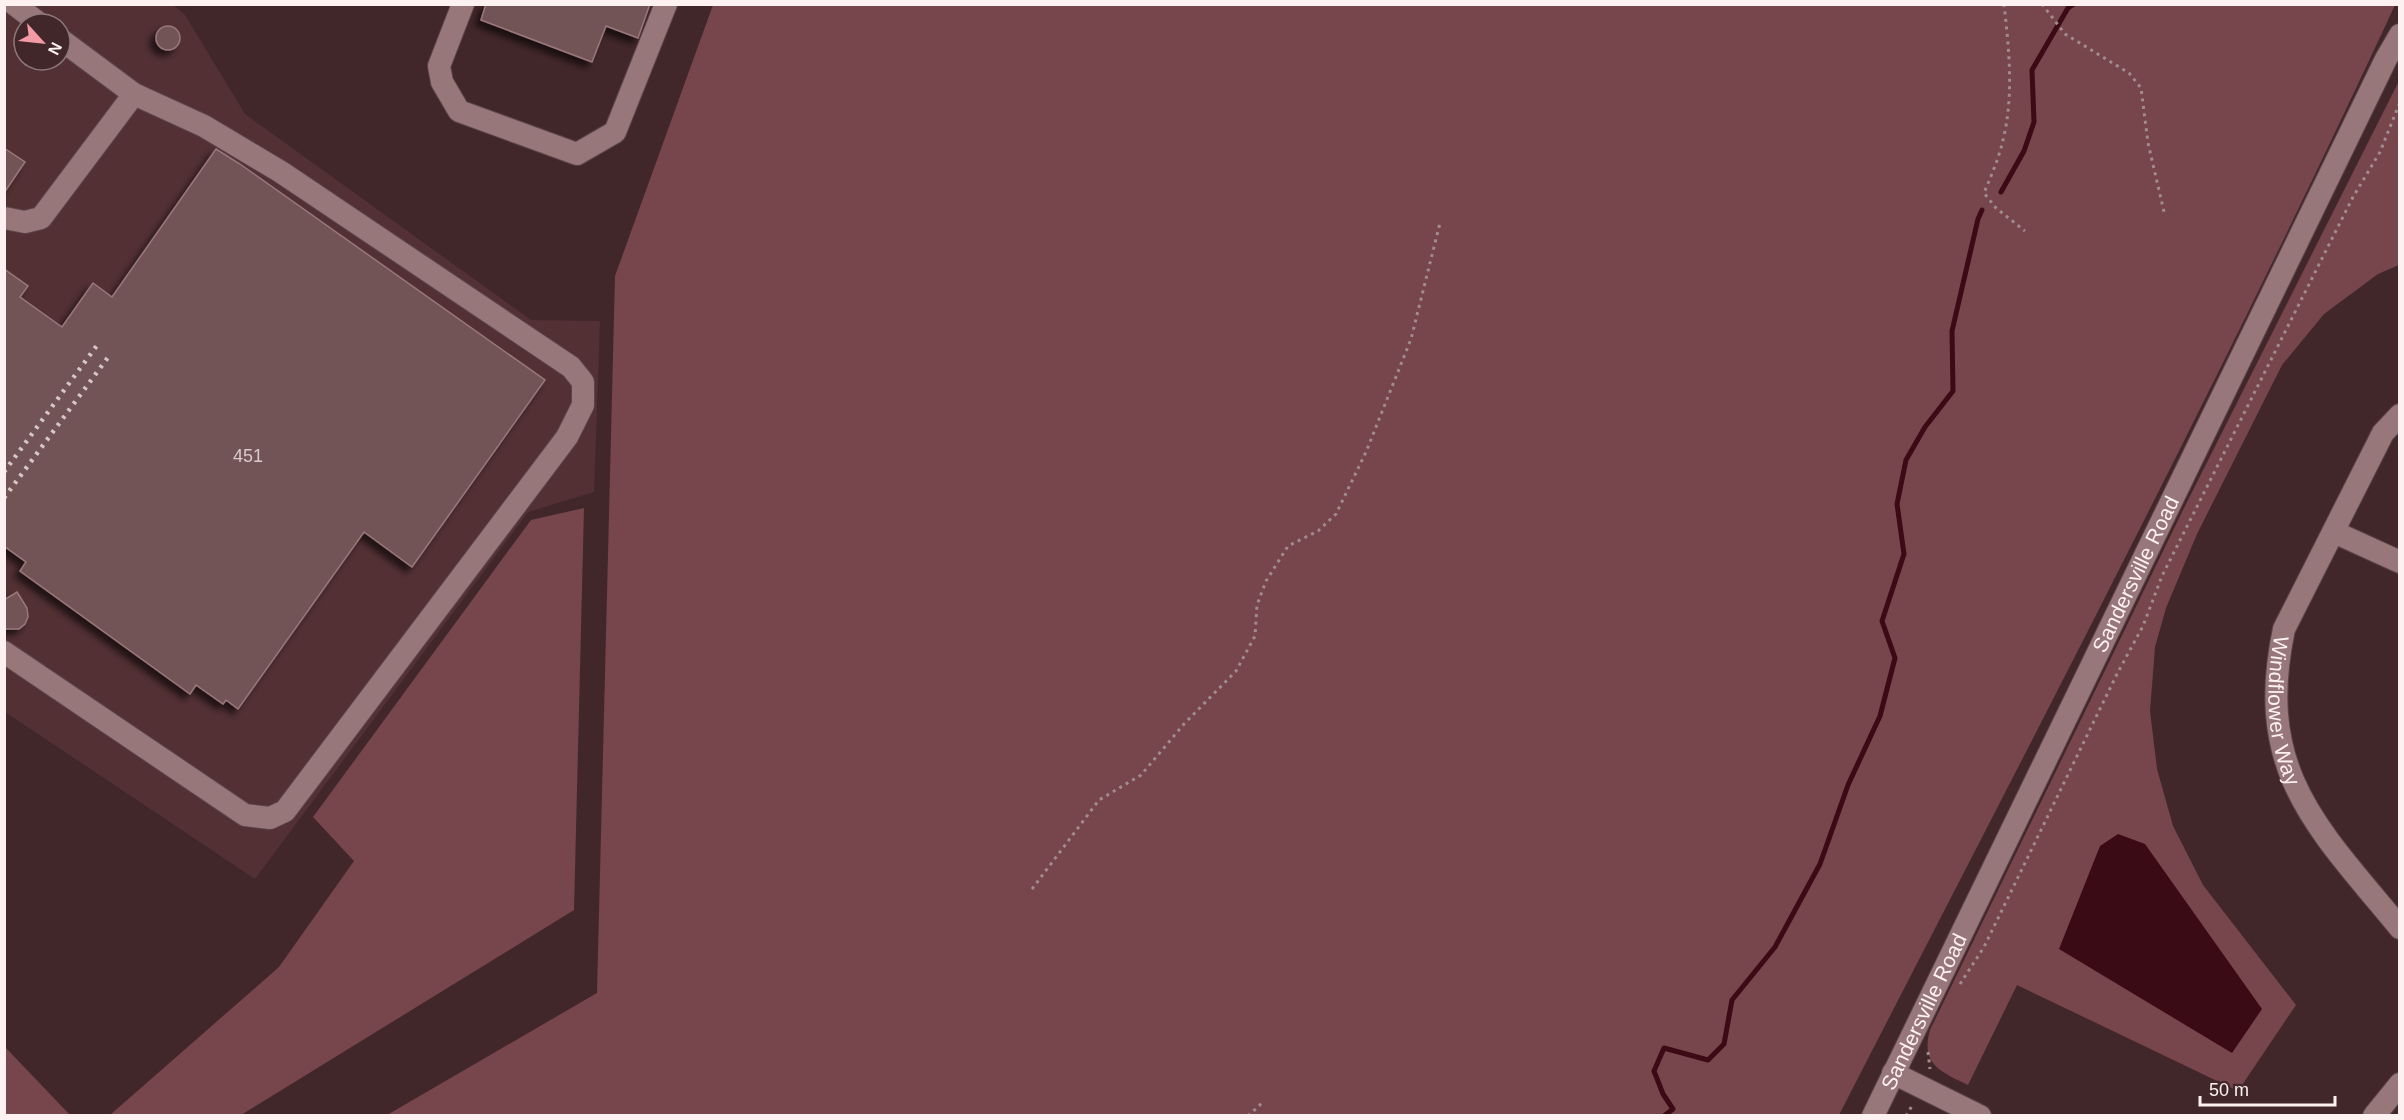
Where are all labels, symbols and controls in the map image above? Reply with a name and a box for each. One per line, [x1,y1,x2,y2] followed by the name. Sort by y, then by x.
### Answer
[12,12,72,72] north arrow
[45,40,65,58] text: N
[233,446,263,466] house number: 451
[2087,492,2183,656] street label: Sandersville Road
[2265,634,2305,789] street label: Windflower Way
[1876,930,1970,1093] street label: Sandersville Road
[2200,1069,2335,1107] scale bar
[2209,1080,2249,1100] text: 50 m

